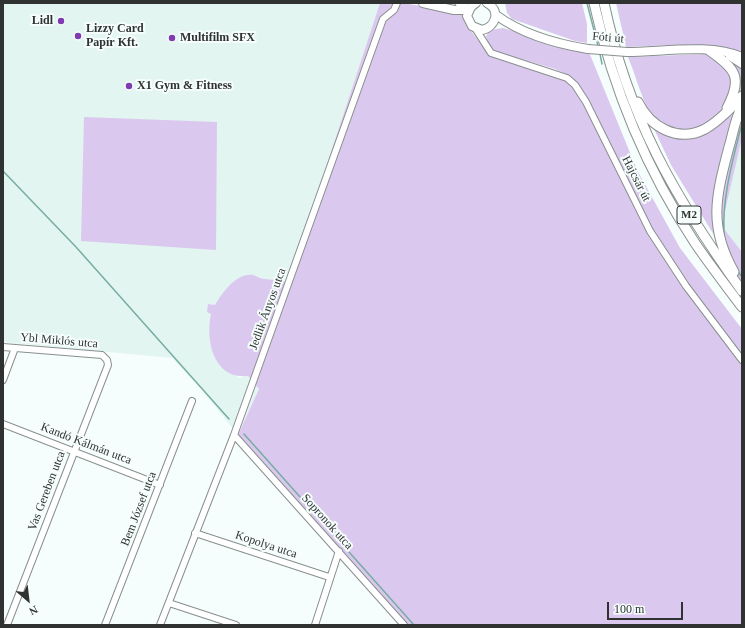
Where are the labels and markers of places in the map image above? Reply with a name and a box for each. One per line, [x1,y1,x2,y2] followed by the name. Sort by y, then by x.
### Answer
[32,14,53,28] place label: Lidl
[56,16,66,26] marker: Lidl
[86,22,144,50] place label: Lizzy Card Papír Kft.
[73,31,83,41] marker: Lizzy Card Papír Kft.
[180,31,255,45] place label: Multifilm SFX
[167,33,177,43] marker: Multifilm SFX
[137,79,232,93] place label: X1 Gym & Fitness
[124,81,134,91] marker: X1 Gym & Fitness

